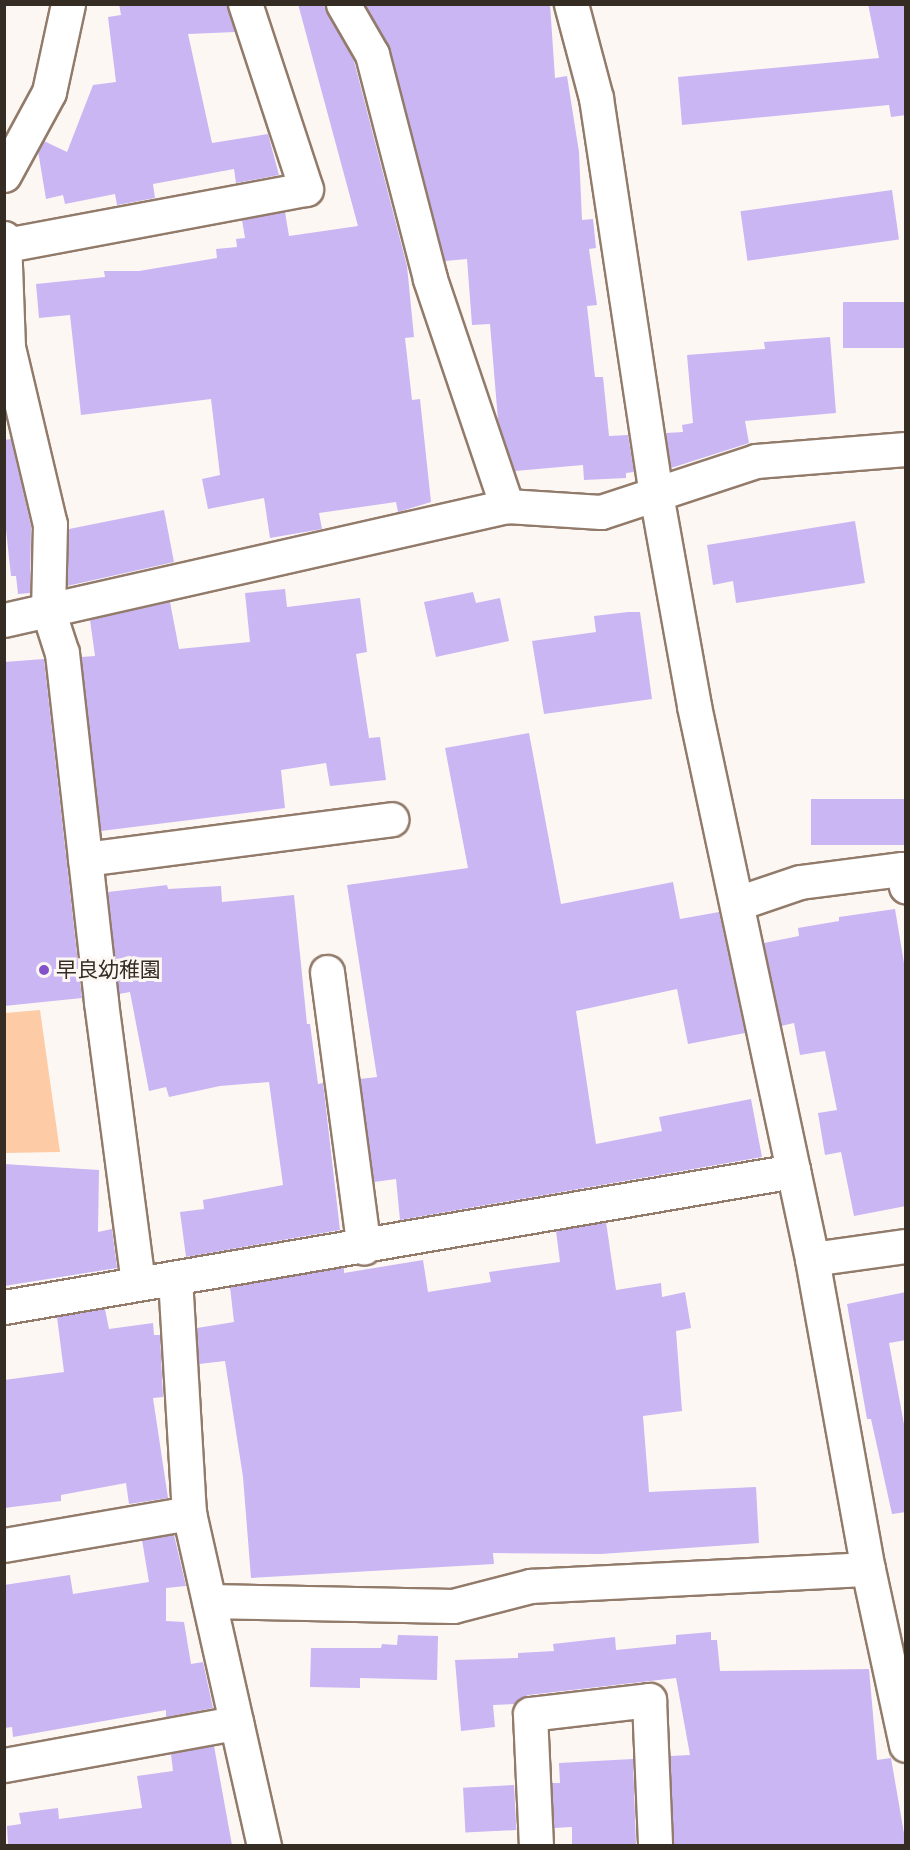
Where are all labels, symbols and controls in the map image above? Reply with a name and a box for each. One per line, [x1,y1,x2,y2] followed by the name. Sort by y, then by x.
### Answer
[56,957,161,983] place label: 早良幼稚園
[37,963,51,977] marker: 早良幼稚園

